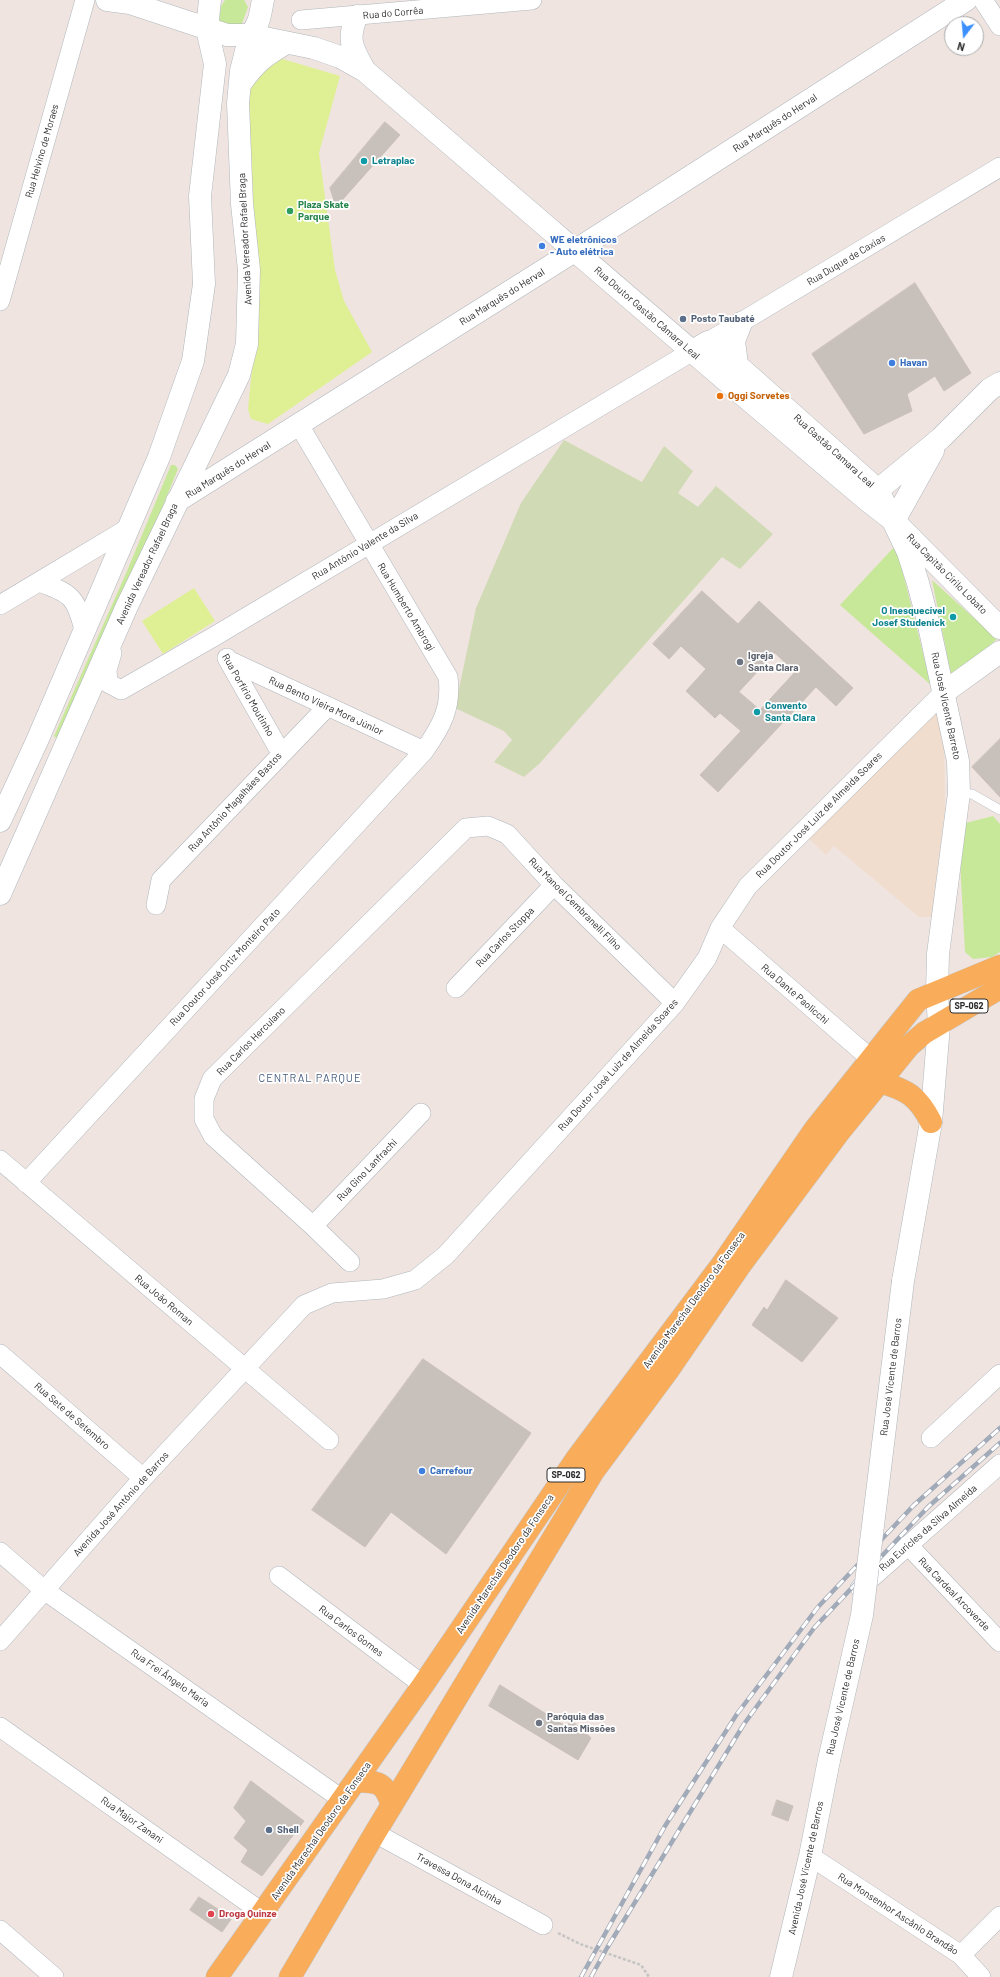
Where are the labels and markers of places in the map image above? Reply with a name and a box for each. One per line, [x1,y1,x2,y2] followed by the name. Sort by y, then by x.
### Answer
[372,155,415,167] place label: Letraplac
[359,156,369,166] marker: Letraplac
[298,199,349,222] place label: Plaza Skate Parque
[285,206,295,216] marker: Plaza Skate Parque
[550,234,617,258] place label: WE eletrônicos - Auto elétrica
[537,241,547,251] marker: WE eletrônicos - Auto elétrica
[691,313,755,325] place label: Posto Taubaté
[678,314,688,324] marker: Posto Taubaté
[900,357,927,369] place label: Havan
[887,358,897,368] marker: Havan
[728,390,790,402] place label: Oggi Sorvetes
[715,391,725,401] marker: Oggi Sorvetes
[872,605,945,628] place label: O Inesquecível Josef Studenick
[948,612,958,622] marker: O Inesquecível Josef Studenick
[748,650,799,674] place label: Igreja Santa Clara
[735,657,745,667] marker: Igreja Santa Clara
[765,700,816,724] place label: Convento Santa Clara
[752,707,762,717] marker: Convento Santa Clara
[430,1465,473,1477] place label: Carrefour
[417,1466,427,1476] marker: Carrefour
[547,1711,615,1734] place label: Paróquia das Santas Missões
[534,1718,544,1728] marker: Paróquia das Santas Missões
[277,1824,299,1836] place label: Shell
[264,1825,274,1835] marker: Shell
[219,1908,277,1920] place label: Droga Quinze
[206,1909,216,1919] marker: Droga Quinze

